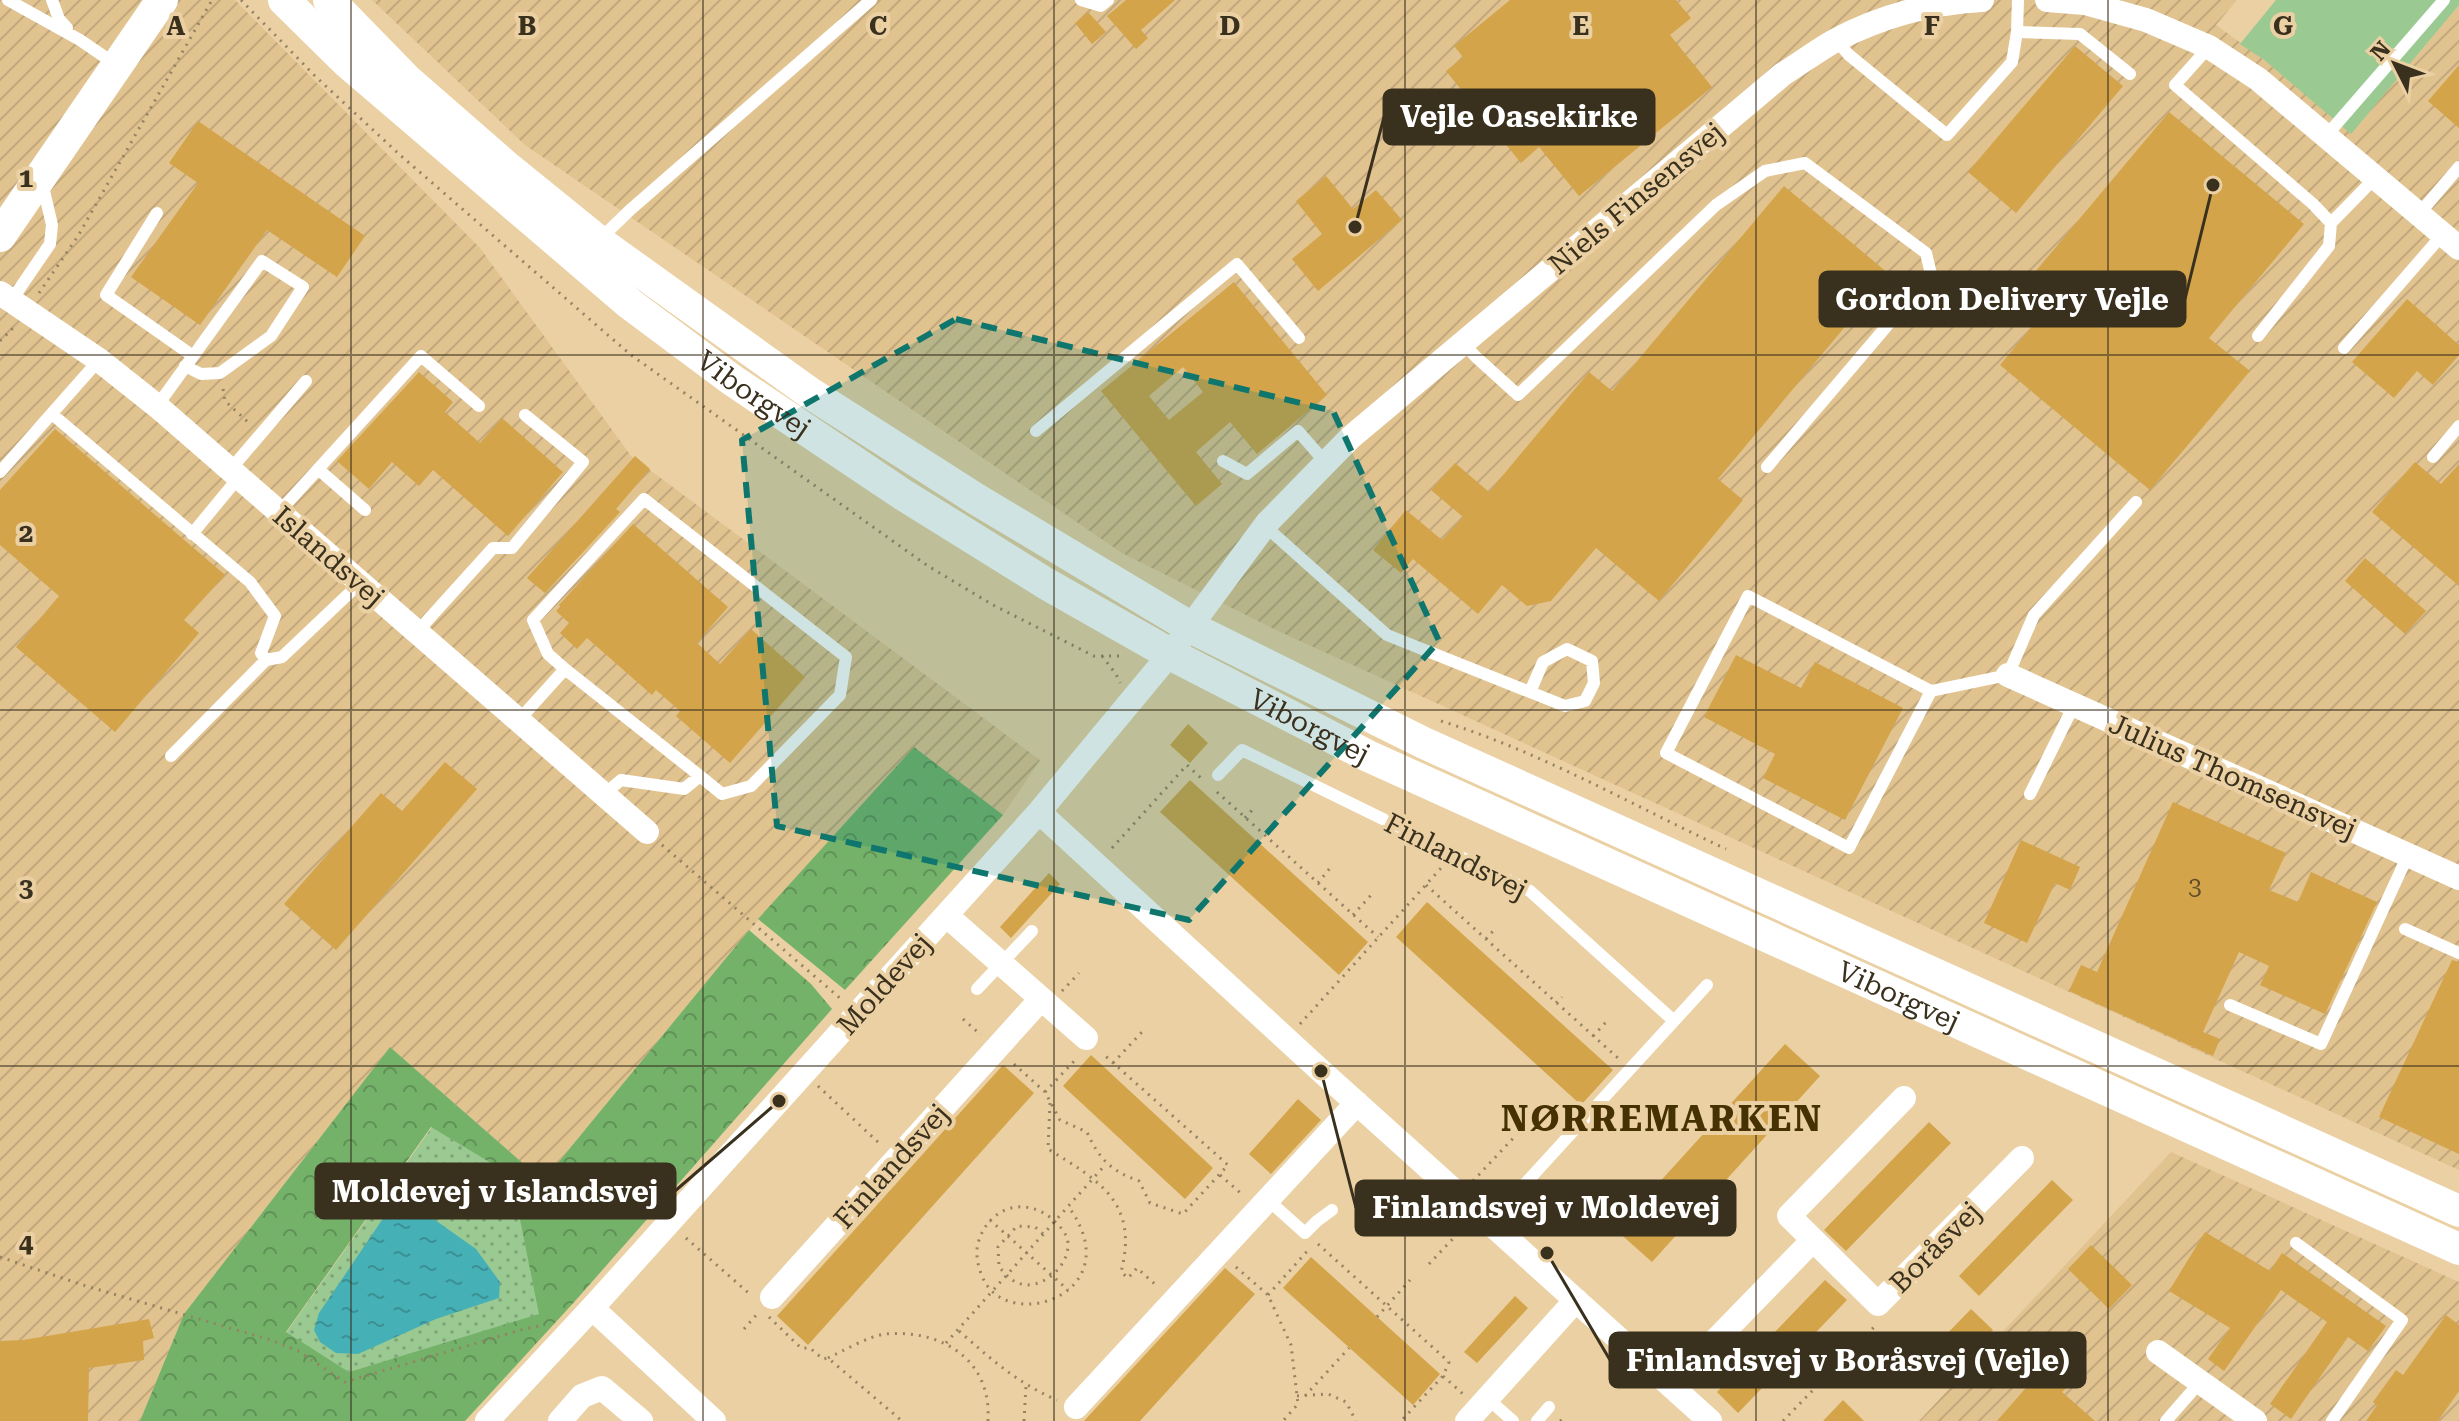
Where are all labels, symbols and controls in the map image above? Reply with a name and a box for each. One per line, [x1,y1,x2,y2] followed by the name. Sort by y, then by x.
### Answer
[167,11,186,41] text: A
[518,11,536,41] text: B
[869,11,887,41] text: C
[1220,11,1240,41] text: D
[1573,11,1589,41] text: E
[1924,11,1940,41] text: F
[2273,11,2293,41] text: G
[2355,24,2435,104] north arrow
[2366,36,2396,66] text: N
[1384,90,1654,144] callout: Vejle Oasekirke
[1400,99,1638,134] text: Vejle Oasekirke
[1542,116,1731,281] street label: Niels Finsensvej
[19,163,33,193] text: 1
[1820,272,2185,326] callout: Gordon Delivery Vejle
[1835,282,2169,317] text: Gordon Delivery Vejle
[690,344,817,445] street label: Viborgvej
[267,499,391,613] street label: Islandsvej
[19,518,33,548] text: 2
[1244,682,1375,771] street label: Viborgvej
[2104,707,2361,846] street label: Julius Thomsensvej
[1379,806,1533,906] street label: Finlandsvej
[19,873,33,903] text: 3
[2188,873,2202,901] house number: 3
[830,927,938,1042] street label: Moldevej
[1832,954,1965,1038] street label: Viborgvej
[827,1097,956,1235] street label: Finlandsvej
[1501,1098,1823,1140] district label: NØRREMARKEN
[316,1164,675,1218] callout: Moldevej v Islandsvej
[332,1174,658,1209] text: Moldevej v Islandsvej
[1356,1181,1735,1235] callout: Finlandsvej v Moldevej
[1372,1190,1720,1225] text: Finlandsvej v Moldevej
[1883,1195,1988,1300] street label: Boråsvej
[19,1228,34,1258] text: 4
[1610,1333,2085,1387] callout: Finlandsvej v Boråsvej (Vejle)
[1626,1343,2070,1378] text: Finlandsvej v Boråsvej (Vejle)

